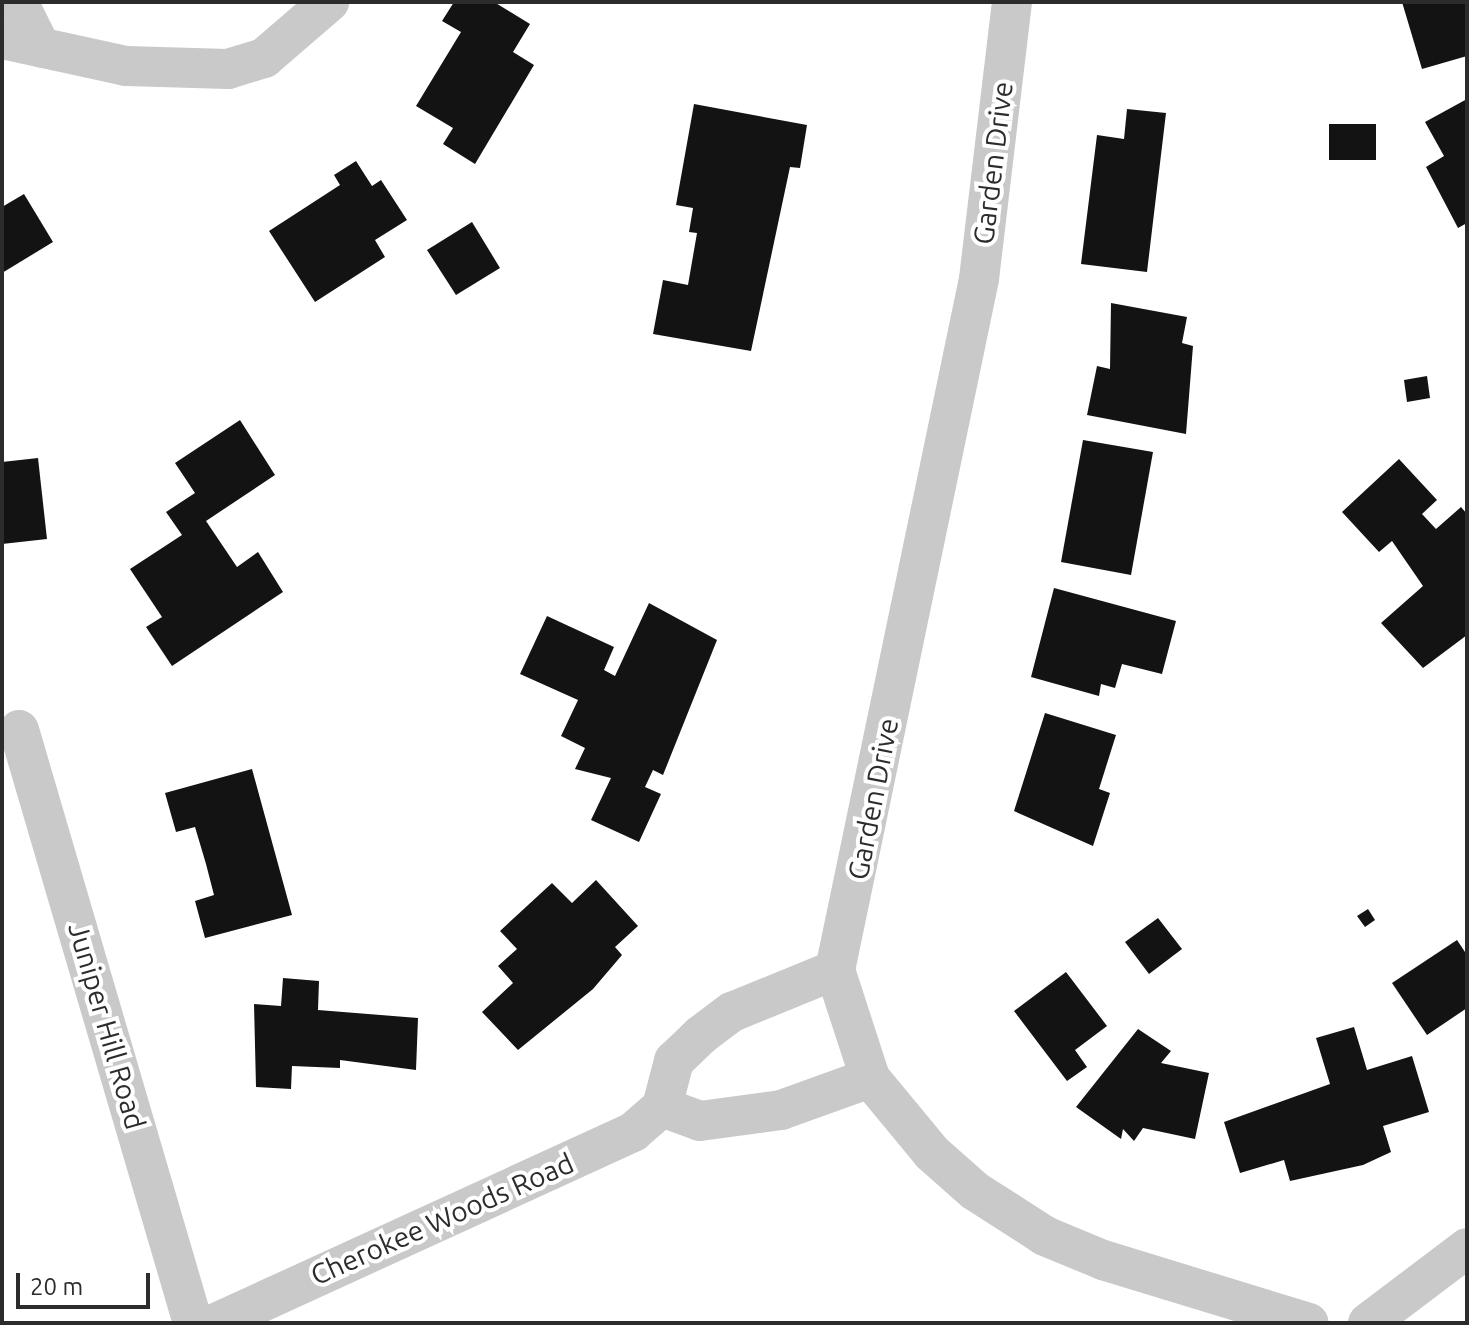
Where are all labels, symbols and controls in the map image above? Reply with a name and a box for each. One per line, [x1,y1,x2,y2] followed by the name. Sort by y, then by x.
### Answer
[966,80,1020,246] street label: Garden Drive
[841,715,905,883] street label: Garden Drive
[61,919,153,1133] street label: Juniper Hill Road
[305,1146,579,1292] street label: Cherokee Woods Road
[20,1257,154,1307] scale bar
[30,1273,83,1300] text: 20 m

